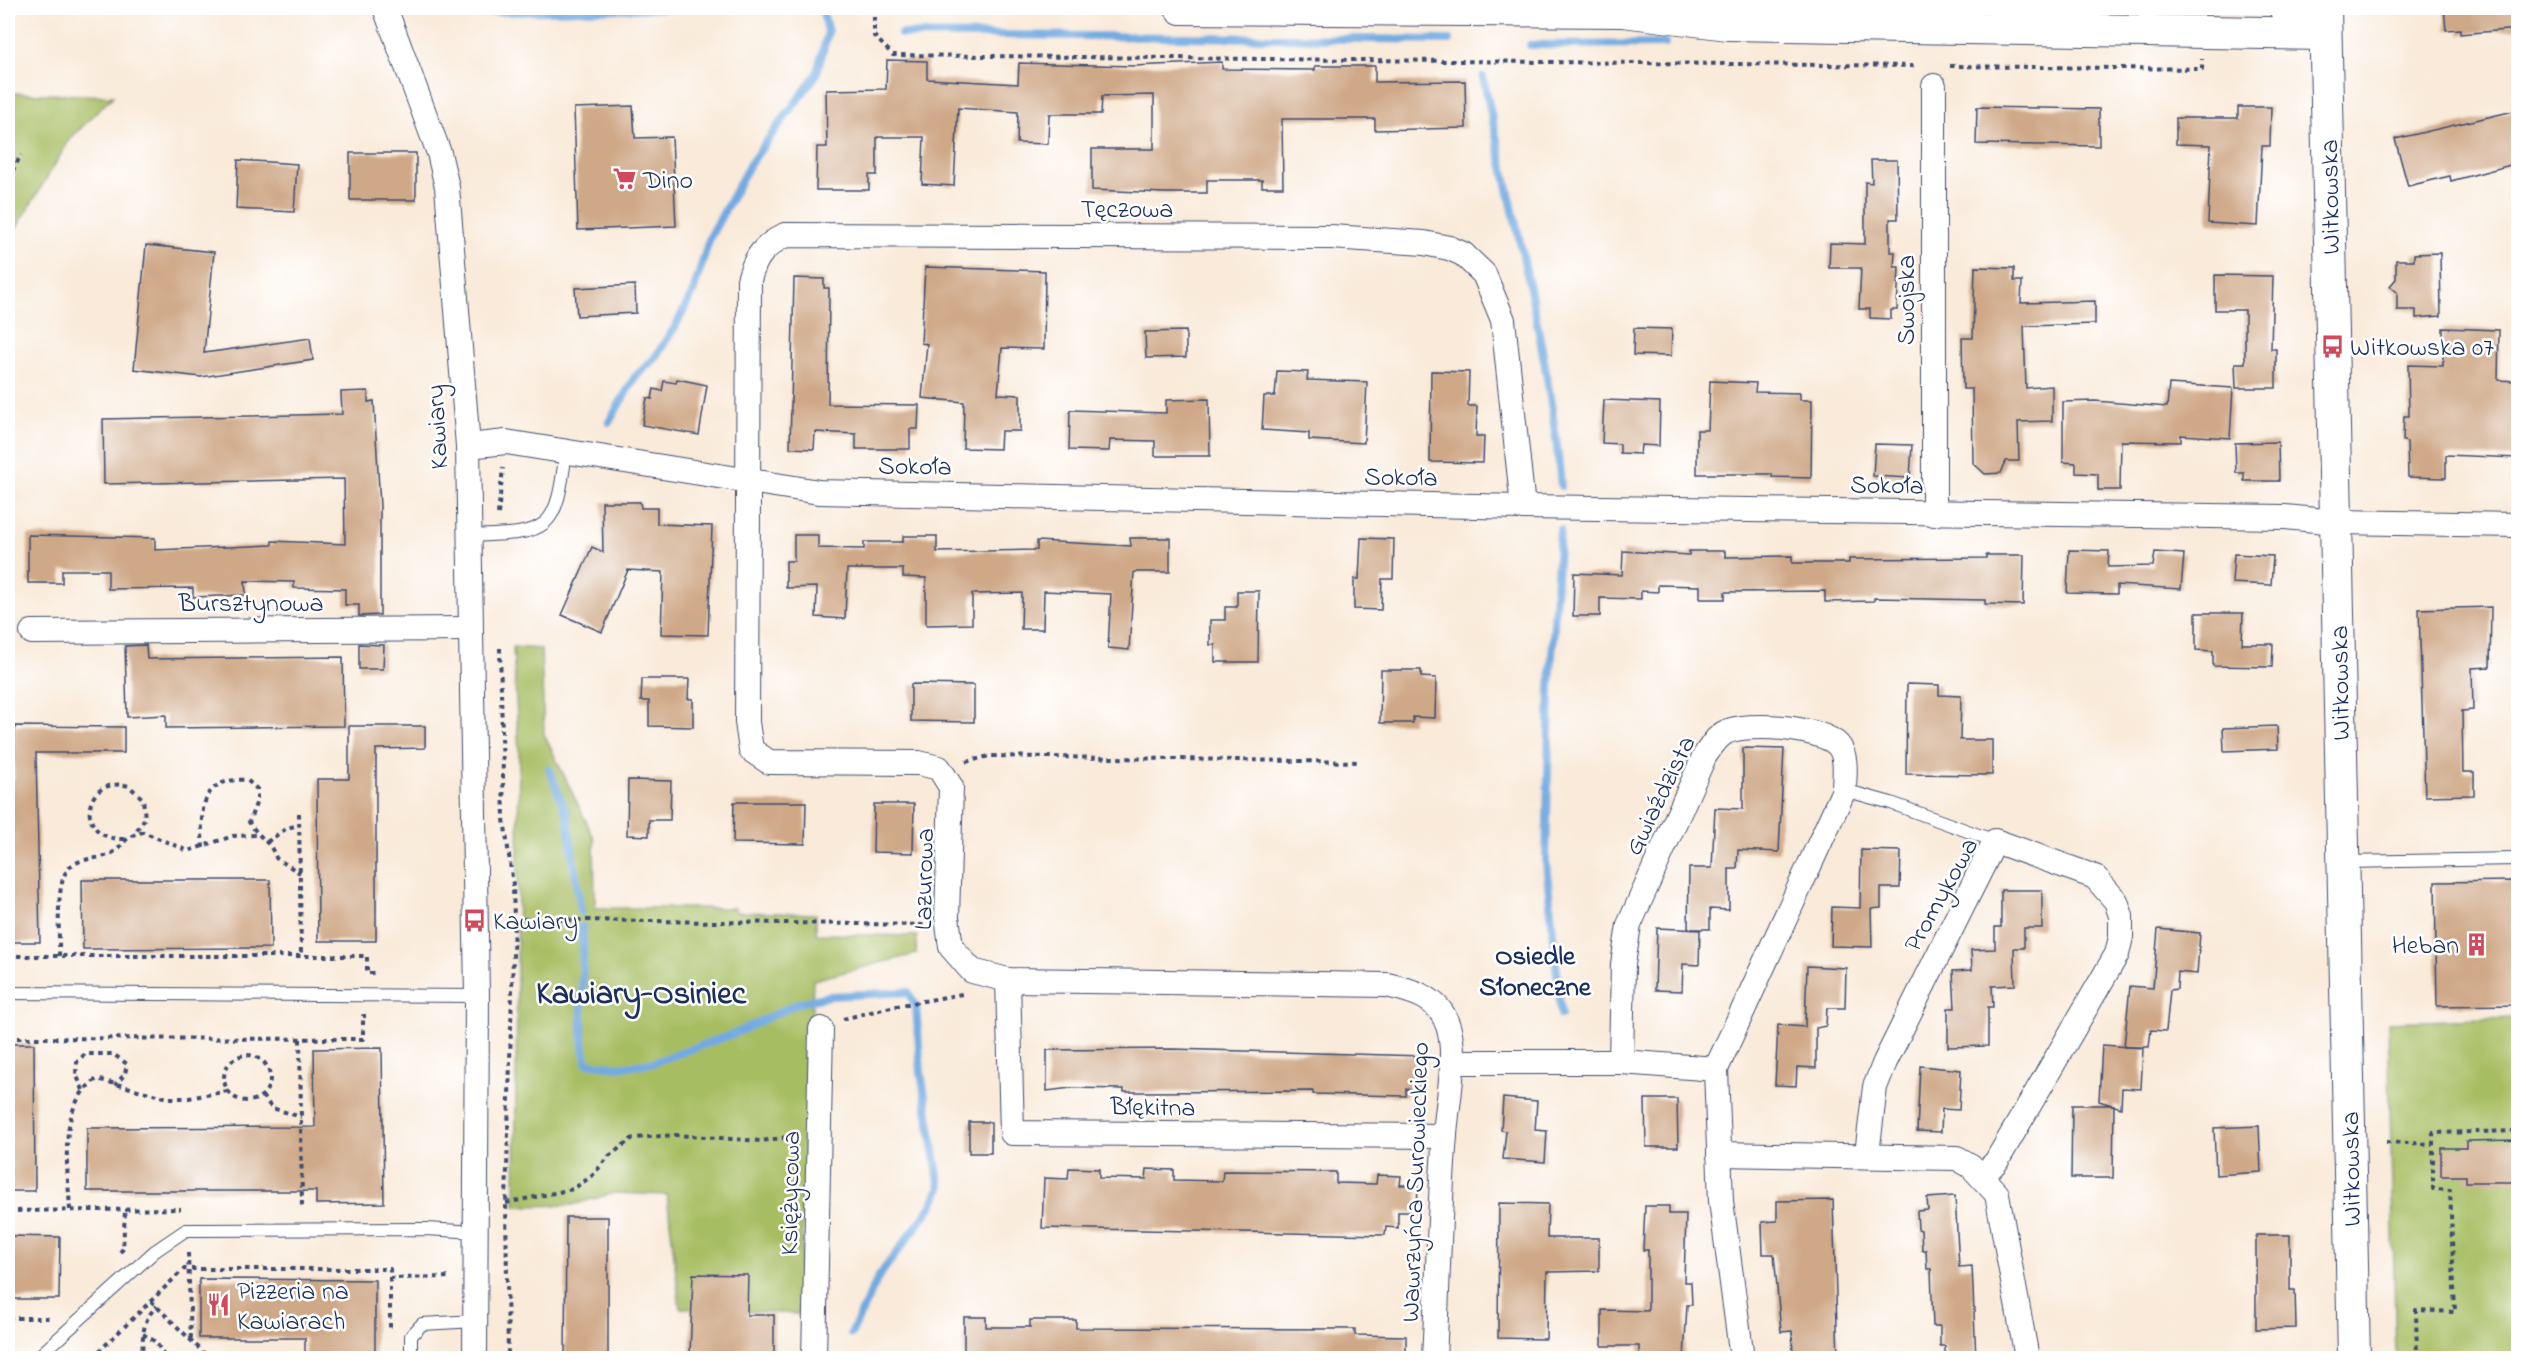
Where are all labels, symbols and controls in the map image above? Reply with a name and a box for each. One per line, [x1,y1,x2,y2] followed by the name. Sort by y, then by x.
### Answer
[2312,139,2352,255] street label: Witkowska
[642,163,693,201] place label: Dino
[612,166,638,192] supermarket icon: Dino
[1081,192,1173,230] street label: Tęczowa
[1889,255,1927,345] street label: Swojska
[2350,330,2494,368] place label: Witkowska 07
[2319,333,2345,359] bus stop icon: Witkowska 07
[418,383,460,470] street label: Kawiary
[878,448,952,488] street label: Sokoła
[1364,459,1438,499] street label: Sokoła
[1850,467,1924,507] street label: Sokoła
[177,586,324,624] street label: Bursztynowa
[2322,625,2362,741] street label: Witkowska
[1616,730,1707,863] street label: Gwiaździsta
[906,828,946,930] street label: Lazurowa
[1896,831,1990,960] street label: Promykowa
[493,904,578,942] place label: Kawiary
[462,907,488,933] bus stop icon: Kawiary
[2392,928,2459,966] place label: Heban
[2464,931,2490,957] building icon: Heban
[1479,938,1592,1008] district label: Osiedle Słoneczne
[536,972,747,1020] district label: Kawiary-Osiniec
[1393,1041,1441,1323] street label: Wawrzyńca Surowieckiego
[1109,1089,1196,1129] street label: Błękitna
[2333,1111,2373,1227] street label: Witkowska
[772,1130,812,1256] street label: Księżycowa
[237,1274,349,1342] place label: Pizzeria na Kawiarach
[206,1292,232,1318] restaurant icon: Pizzeria na Kawiarach

